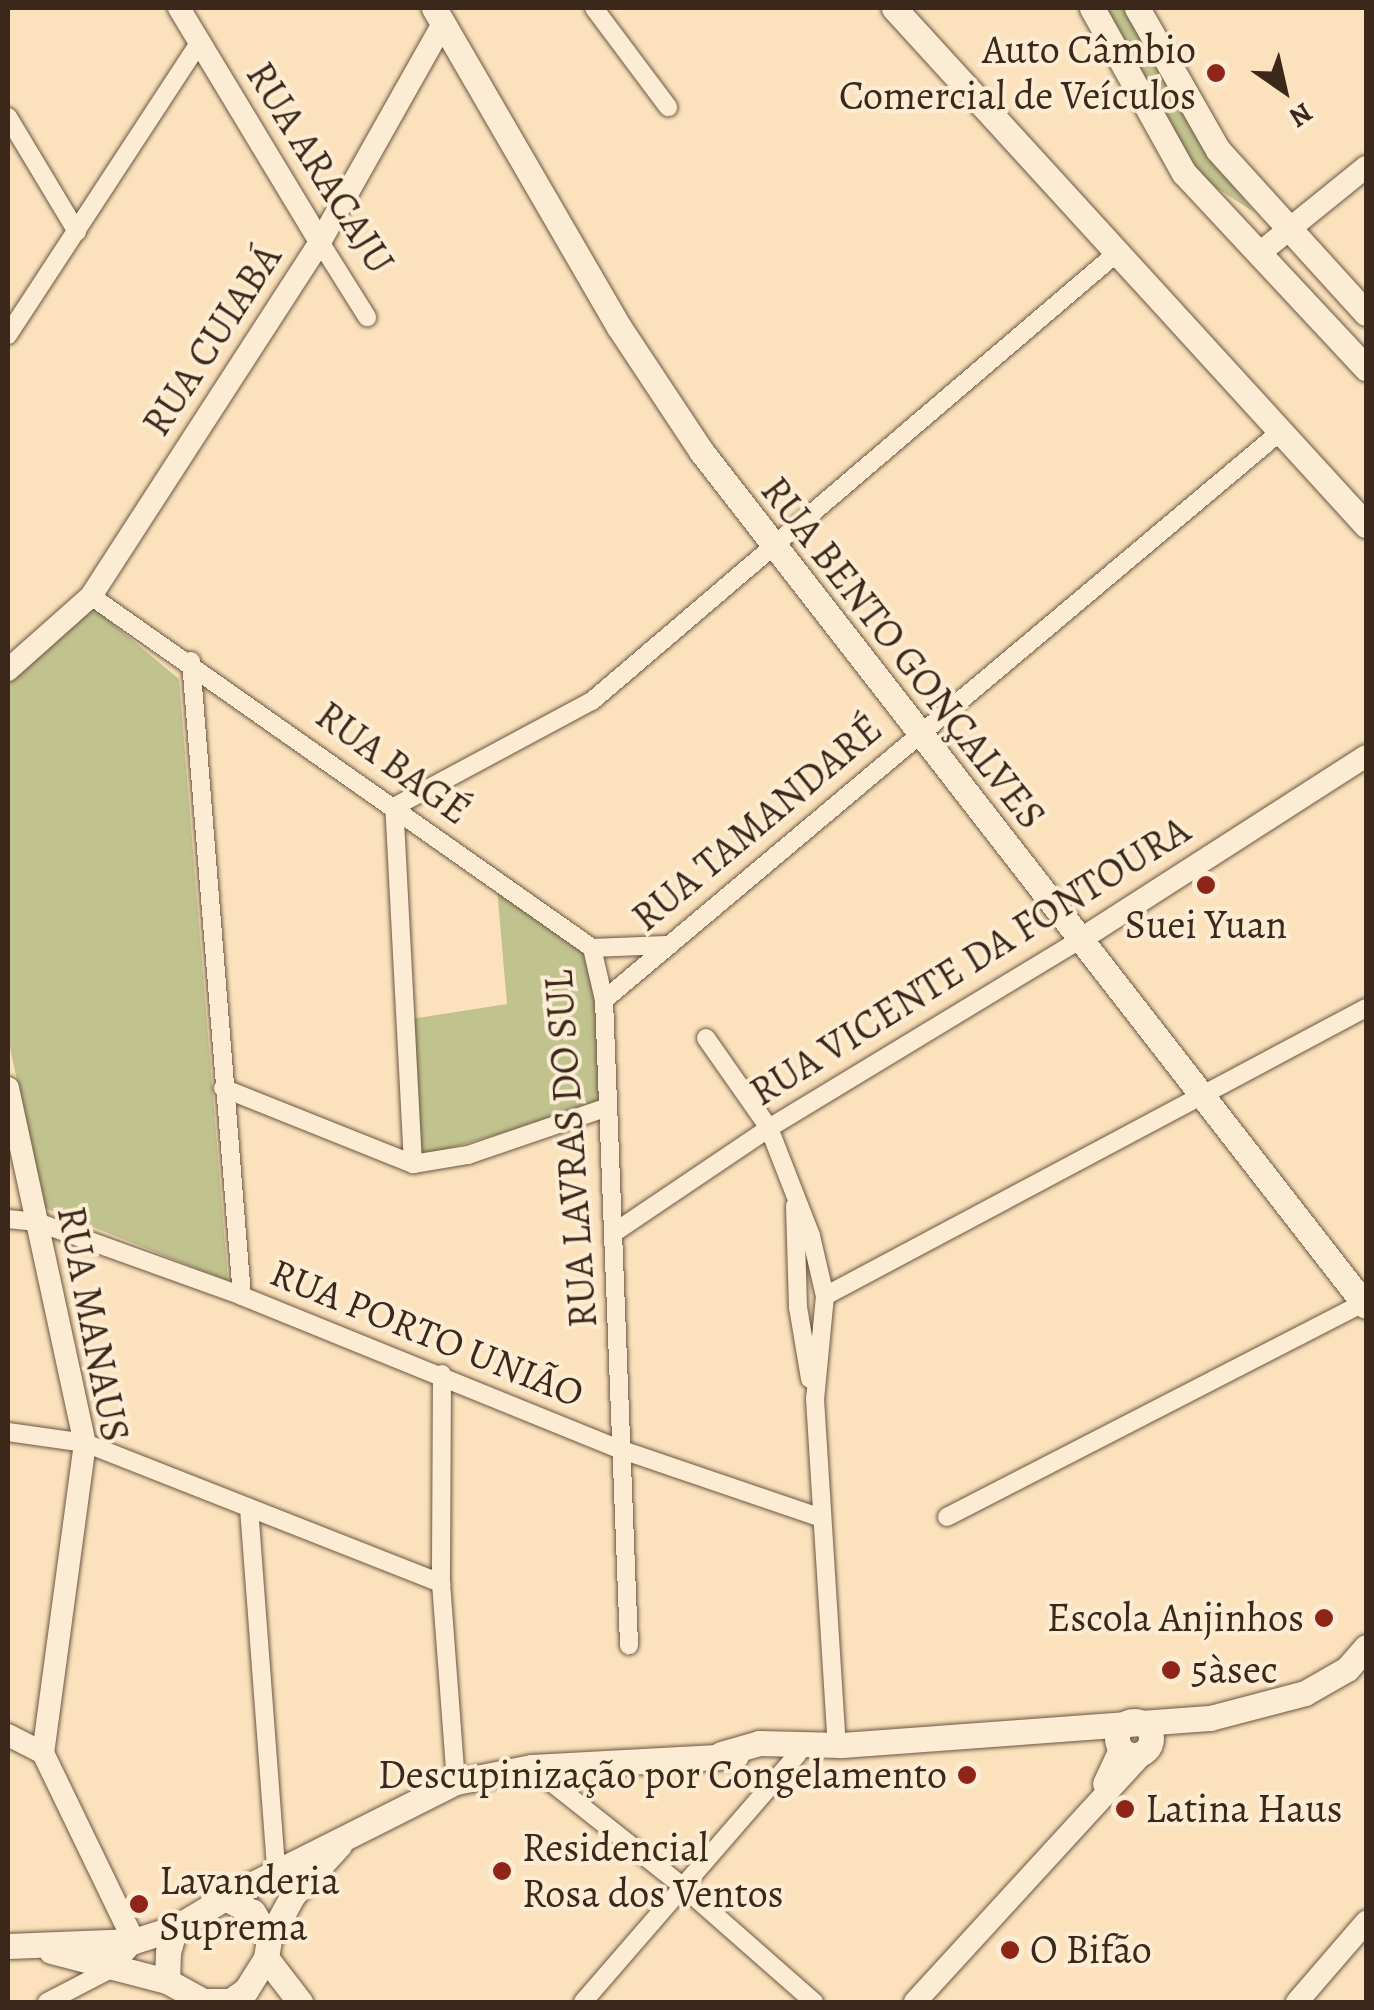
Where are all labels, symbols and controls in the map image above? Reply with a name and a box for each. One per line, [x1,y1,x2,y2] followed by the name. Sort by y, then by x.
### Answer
[839,26,1196,120] place label: Auto Câmbio Comercial de Veículos
[1234,40,1334,140] north arrow
[236,53,404,283] street label: RUA ARACAJU
[1205,62,1227,84] marker: Auto Câmbio Comercial de Veículos
[1282,93,1320,136] text: N
[132,235,292,445] street label: RUA CUIABÁ
[751,467,1055,839] street label: RUA BENTO GONÇALVES
[307,691,479,835] street label: RUA BAGÉ
[622,705,892,941] street label: RUA TAMANDARÉ
[741,806,1199,1116] street label: RUA VICENTE DA FONTOURA
[1195,874,1217,896] marker: Suei Yuan
[1125,901,1287,949] place label: Suei Yuan
[535,969,607,1329] street label: RUA LAVRAS DO SUL
[47,1202,139,1446] street label: RUA MANAUS
[263,1248,591,1418] street label: RUA PORTO UNIÃO
[1047,1594,1304,1642] place label: Escola Anjinhos
[1313,1607,1335,1629] marker: Escola Anjinhos
[1191,1646,1278,1694] place label: 5àsec
[1160,1659,1182,1681] marker: 5àsec
[378,1751,947,1799] place label: Descupinização por Congelamento
[956,1764,978,1786] marker: Descupinização por Congelamento
[1145,1785,1343,1833] place label: Latina Haus
[1114,1798,1136,1820] marker: Latina Haus
[522,1824,784,1918] place label: Residencial Rosa dos Ventos
[159,1857,340,1951] place label: Lavanderia Suprema
[491,1860,513,1882] marker: Residencial Rosa dos Ventos
[128,1893,150,1915] marker: Lavanderia Suprema
[1030,1926,1152,1974] place label: O Bifão
[999,1939,1021,1961] marker: O Bifão

